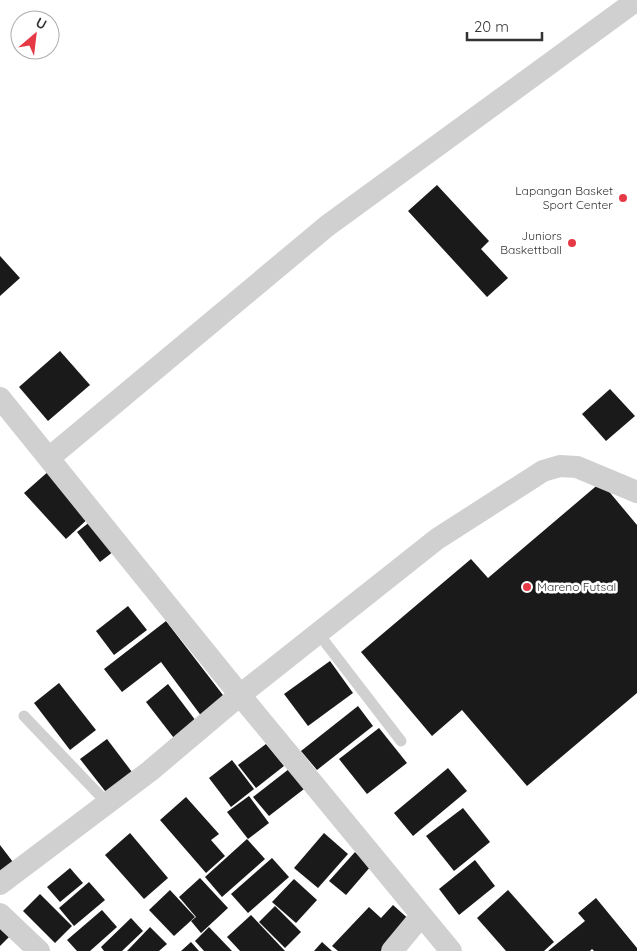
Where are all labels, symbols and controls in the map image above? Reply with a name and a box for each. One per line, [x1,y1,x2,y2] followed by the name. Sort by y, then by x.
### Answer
[10,10,60,60] north arrow
[467,10,542,42] scale bar
[33,13,50,34] text: U
[474,17,509,36] text: 20 m
[515,183,613,212] place label: Lapangan Basket Sport Center
[617,192,629,204] marker: Lapangan Basket Sport Center
[500,228,562,257] place label: Juniors Baskettball
[566,237,578,249] marker: Juniors Baskettball
[537,579,616,594] place label: Mareno Futsal
[521,581,533,593] marker: Mareno Futsal

